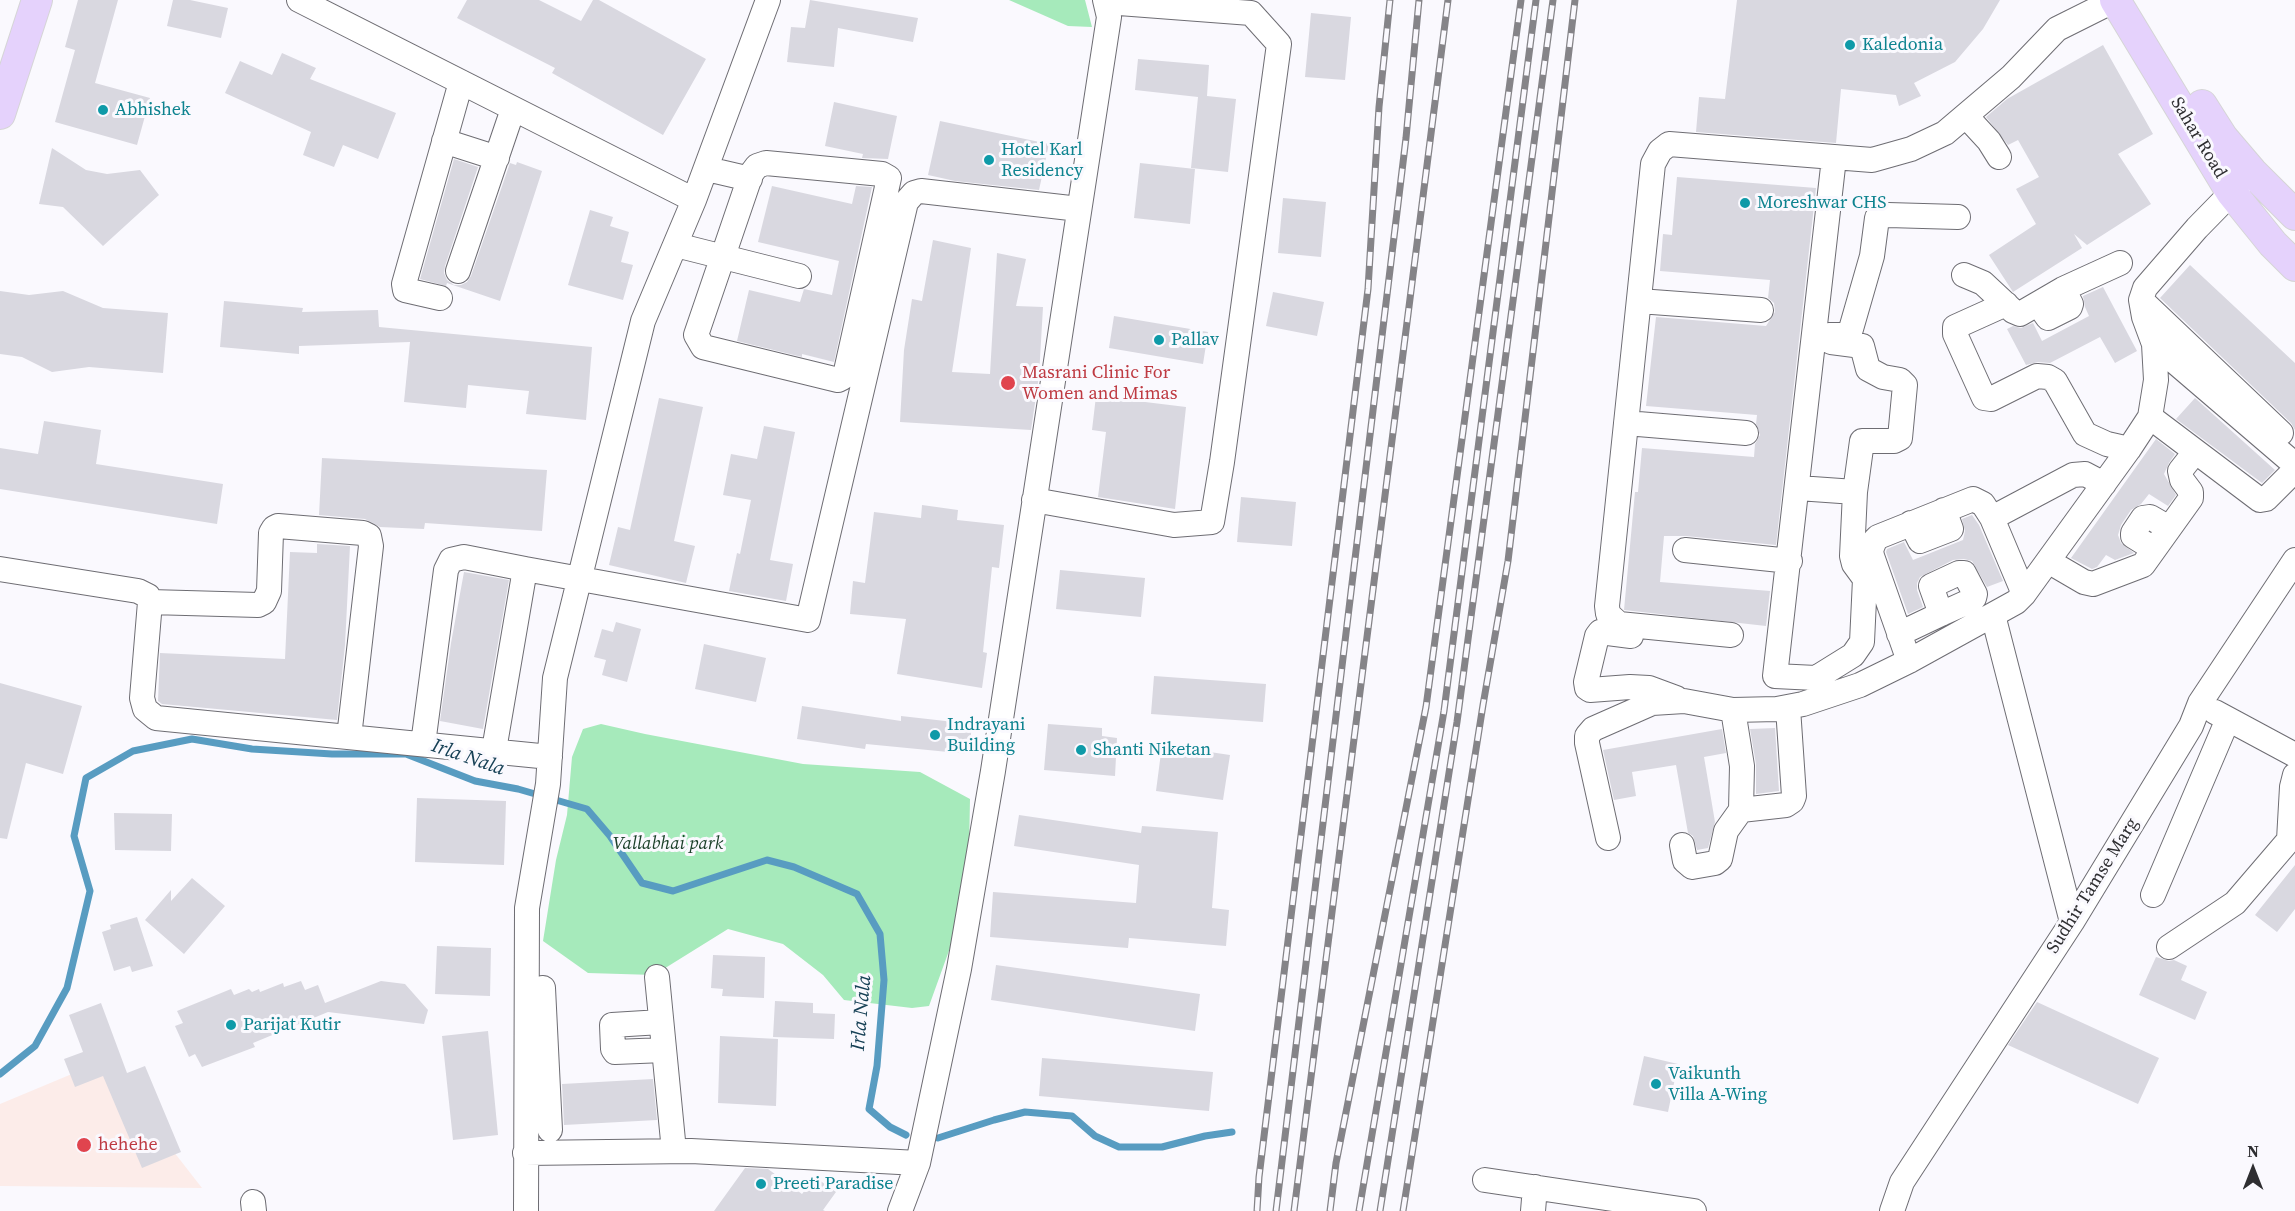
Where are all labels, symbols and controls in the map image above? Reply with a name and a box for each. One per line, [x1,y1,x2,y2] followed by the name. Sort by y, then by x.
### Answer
[1862,34,1943,56] place label: Kaledonia
[1843,38,1857,52] marker: Kaledonia
[2165,93,2231,183] street label: Sahar Road
[115,99,191,121] place label: Abhishek
[96,103,110,117] marker: Abhishek
[1001,139,1083,182] place label: Hotel Karl Residency
[982,153,996,167] marker: Hotel Karl Residency
[1757,192,1886,214] place label: Moreshwar CHS
[1738,196,1752,210] marker: Moreshwar CHS
[1171,329,1219,351] place label: Pallav
[1152,333,1166,347] marker: Pallav
[1022,362,1178,404] place label: Masrani Clinic For Women and Mimas
[999,374,1017,392] marker: Masrani Clinic For Women and Mimas
[947,714,1025,756] place label: Indrayani Building
[928,728,942,742] marker: Indrayani Building
[428,734,508,782] water label: Irla Nala
[1093,739,1211,761] place label: Shanti Niketan
[1074,743,1088,757] marker: Shanti Niketan
[2043,814,2143,958] street label: Sudhir Tamse Marg
[613,833,723,855] park label: Vallabhai park
[847,974,877,1052] water label: Irla Nala
[243,1014,341,1036] place label: Parijat Kutir
[224,1018,238,1032] marker: Parijat Kutir
[1668,1063,1767,1106] place label: Vaikunth Villa A-Wing
[1649,1077,1663,1091] marker: Vaikunth Villa A-Wing
[98,1134,158,1156] place label: hehehe
[75,1136,93,1154] marker: hehehe
[2223,1139,2283,1199] north arrow
[2247,1140,2259,1162] text: N
[773,1173,893,1195] place label: Preeti Paradise
[754,1177,768,1191] marker: Preeti Paradise

